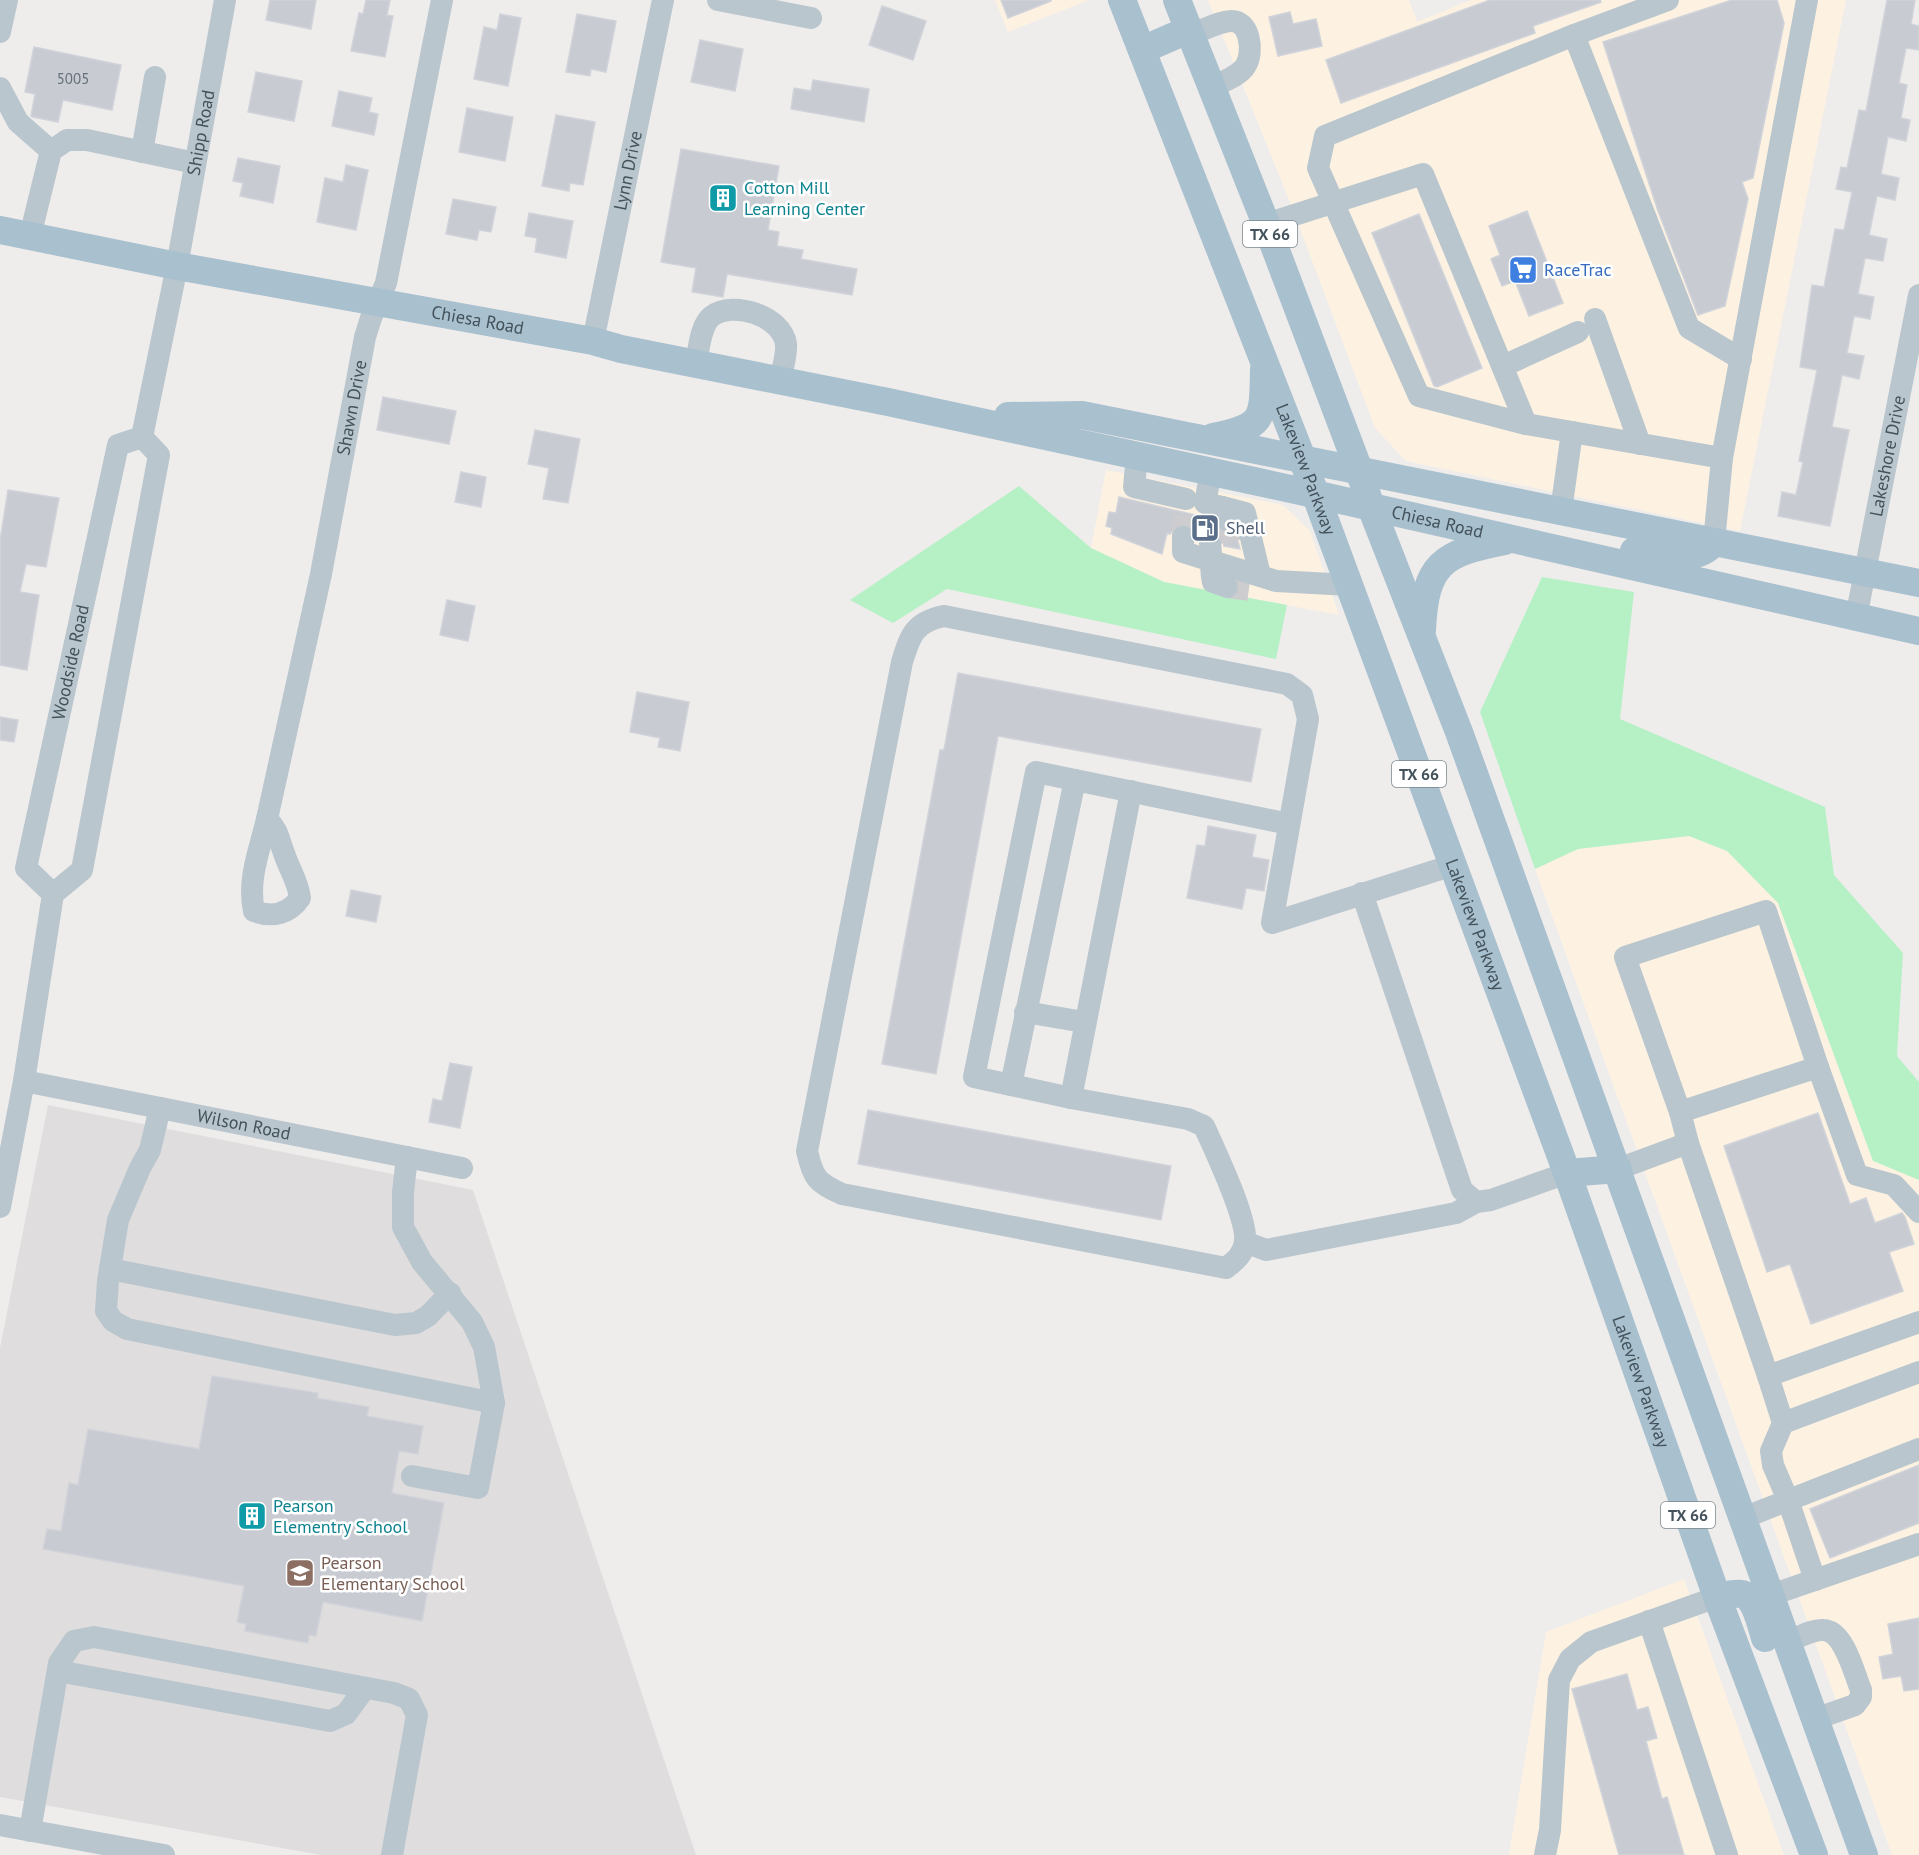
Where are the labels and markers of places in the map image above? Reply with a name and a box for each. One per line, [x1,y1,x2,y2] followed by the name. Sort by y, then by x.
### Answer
[744,176,865,220] place label: Cotton Mill Learning Center
[707,182,739,214] building icon: Cotton Mill Learning Center
[1507,254,1539,286] supermarket icon: RaceTrac
[1544,258,1612,281] place label: RaceTrac
[1189,512,1221,544] fuel station icon: Shell
[1226,516,1266,539] place label: Shell
[273,1494,408,1538] place label: Pearson Elementry School
[236,1500,268,1532] building icon: Pearson Elementry School
[321,1551,465,1595] place label: Pearson Elementary School
[284,1557,316,1589] school or university icon: Pearson Elementary School

